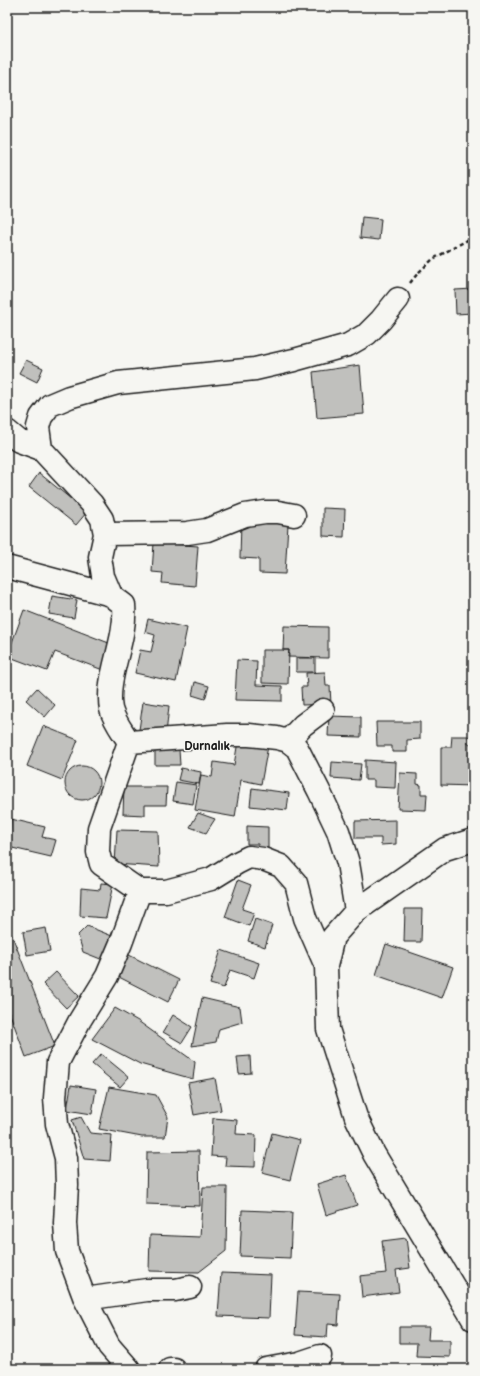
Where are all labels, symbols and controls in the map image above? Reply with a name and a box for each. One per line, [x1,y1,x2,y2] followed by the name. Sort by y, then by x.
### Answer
[184,739,231,754] district label: Durnalık

